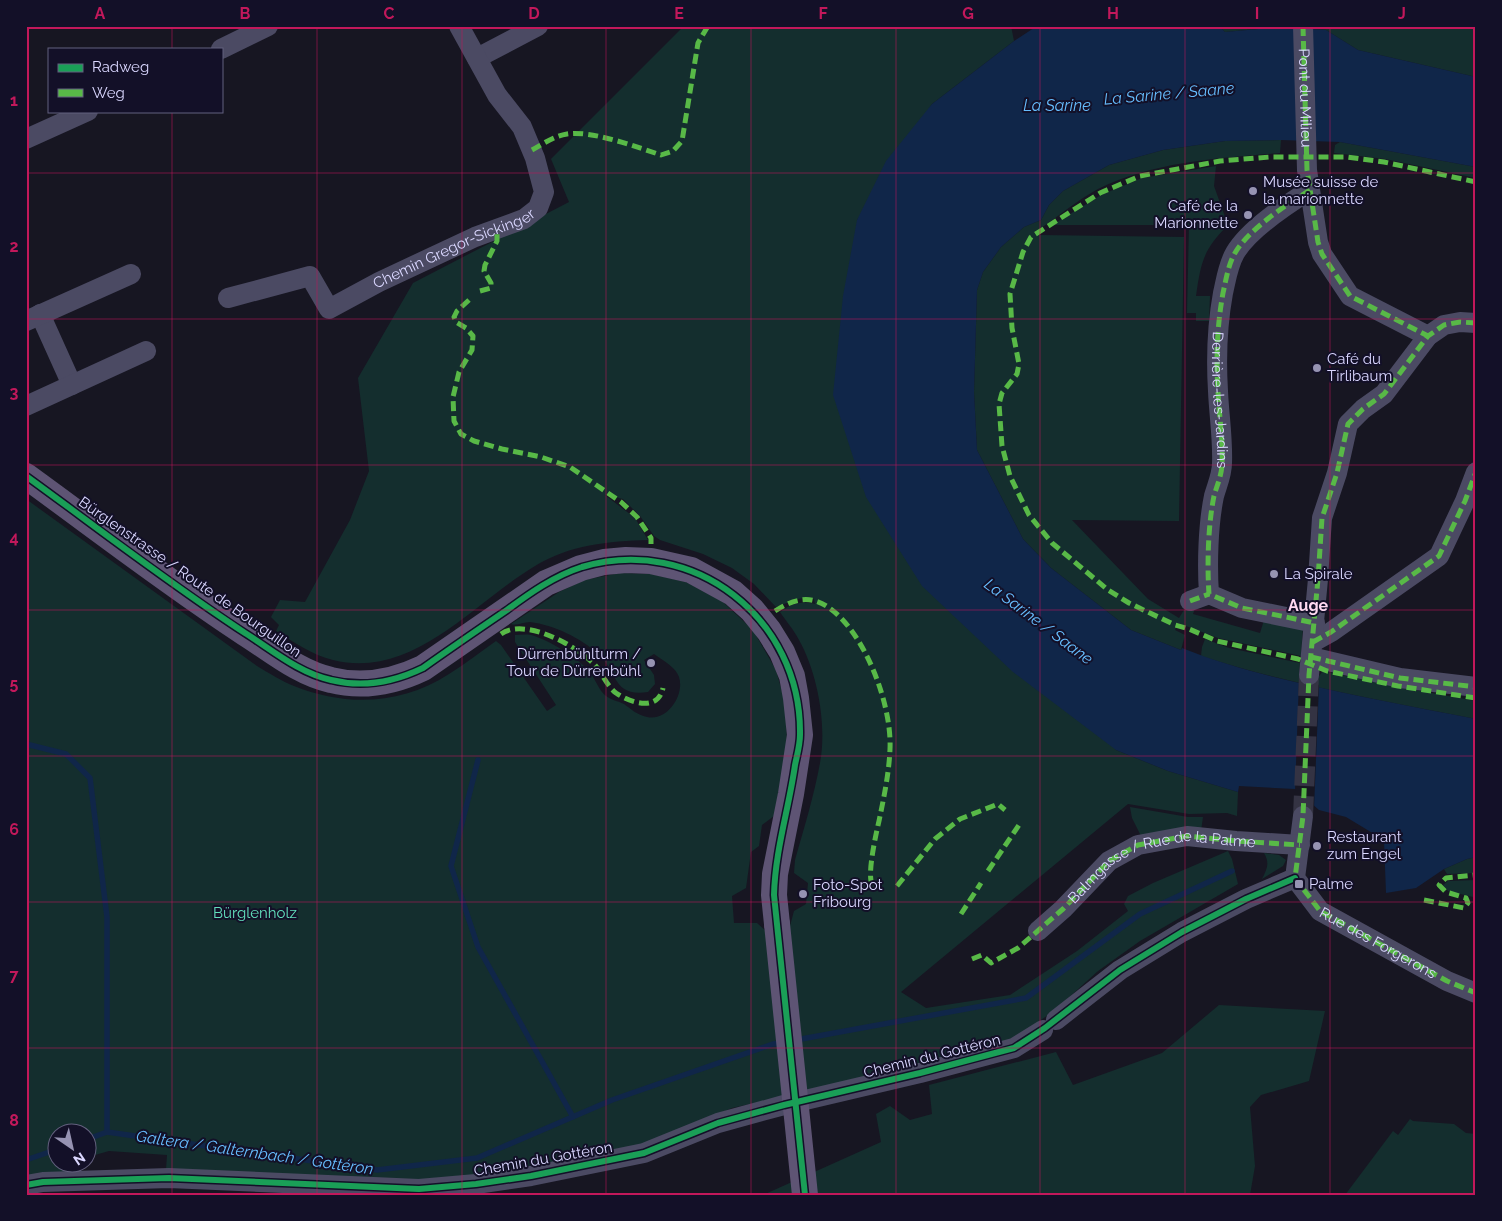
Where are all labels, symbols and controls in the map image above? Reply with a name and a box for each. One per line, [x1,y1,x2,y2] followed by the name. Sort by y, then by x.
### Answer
[95,4,106,23] text: A
[240,4,251,23] text: B
[384,4,395,23] text: C
[528,4,540,23] text: D
[674,4,684,23] text: E
[818,4,828,23] text: F
[962,4,974,23] text: G
[1107,4,1119,23] text: H
[1255,4,1259,23] text: I
[1398,4,1406,23] text: J
[48,48,222,112] legend
[1295,48,1315,148] street label: Pont du Milieu
[92,58,149,76] text: Radweg
[1103,78,1236,109] water label: La Sarine / Saane
[92,84,125,102] text: Weg
[10,91,18,110] text: 1
[1023,96,1091,115] water label: La Sarine
[1263,173,1379,208] place label: Musée suisse de la marionnette
[1247,185,1259,197] marker: Musée suisse de la marionnette
[1154,197,1238,232] place label: Café de la Marionnette
[370,204,539,293] street label: Chemin Gregor-Sickinger
[1242,209,1254,221] marker: Café de la Marionnette
[9,237,19,256] text: 2
[1208,331,1231,469] street label: Derrière-les-Jardins
[1327,350,1392,385] place label: Café du Tirlibaum
[1311,362,1323,374] marker: Café du Tirlibaum
[10,383,19,402] text: 3
[75,493,305,661] street label: Bürglenstrasse / Route de Bourguillon
[9,528,19,547] text: 4
[1284,565,1353,583] place label: La Spirale
[1268,568,1280,580] marker: La Spirale
[981,574,1097,669] water label: La Sarine / Saane
[1288,596,1329,615] district label: Auge
[507,645,642,680] place label: Dürrenbühlturm / Tour de Dürrenbühl
[645,657,657,669] marker: Dürrenbühlturm / Tour de Dürrenbühl
[10,674,19,693] text: 5
[9,820,19,839] text: 6
[1064,827,1256,907] street label: Balmgasse / Rue de la Palme
[1327,828,1402,863] place label: Restaurant zum Engel
[1311,840,1323,852] marker: Restaurant zum Engel
[1309,875,1353,893] place label: Palme
[813,876,883,911] place label: Foto-Spot Fribourg
[1293,878,1305,890] marker: Palme
[797,888,809,900] marker: Foto-Spot Fribourg
[1316,903,1440,982] street label: Rue des Forgerons
[213,904,297,922] park label: Bürglenholz
[10,966,19,985] text: 7
[862,1030,1002,1082] street label: Chemin du Gottéron
[9,1111,19,1130] text: 8
[48,1124,98,1174] north arrow
[135,1126,375,1179] water label: Galtera / Galternbach / Gottéron
[472,1138,614,1180] street label: Chemin du Gottéron
[70,1149,88,1168] text: N

